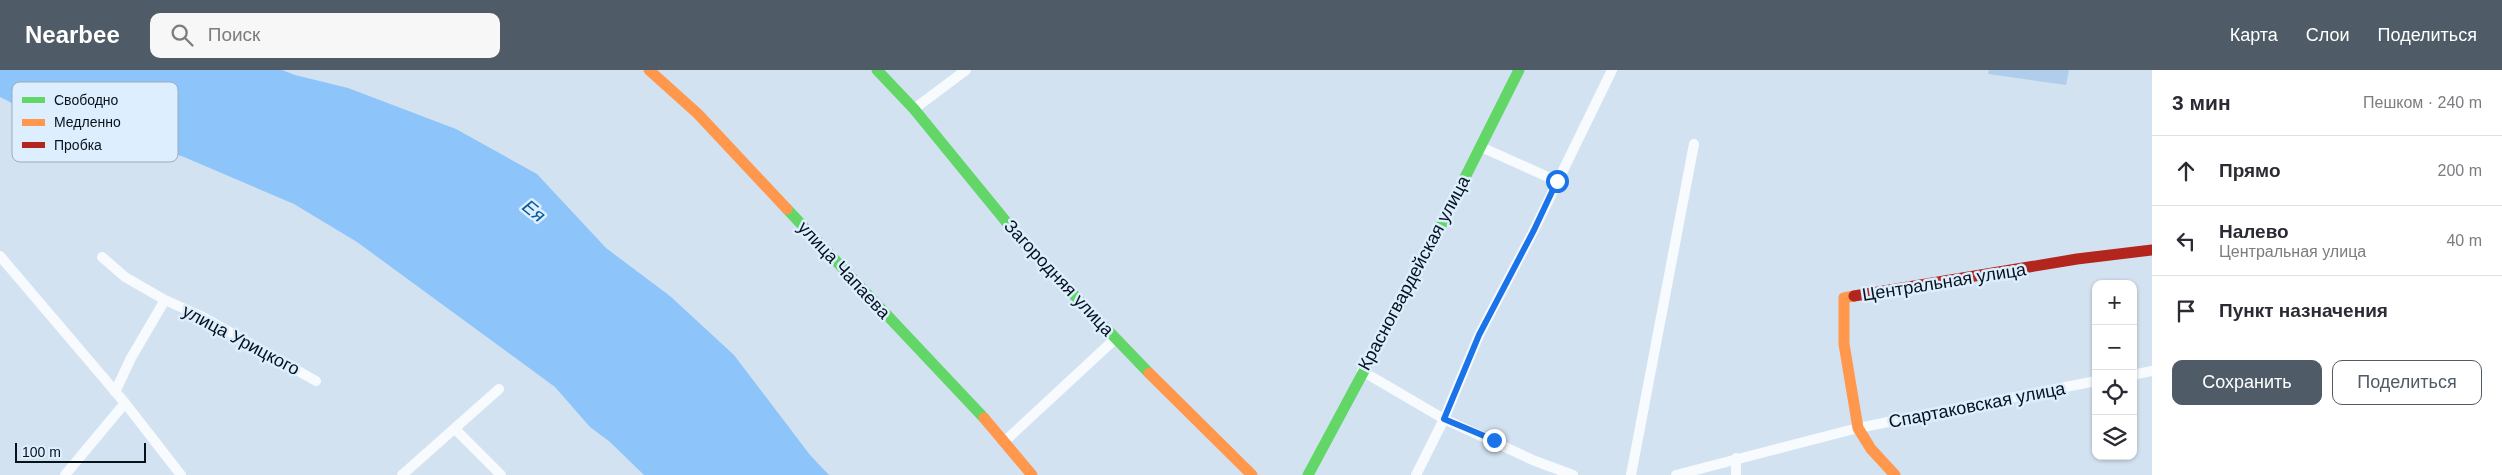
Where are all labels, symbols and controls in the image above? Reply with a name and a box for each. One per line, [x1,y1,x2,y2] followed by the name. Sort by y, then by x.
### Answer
[150,13,500,58] search box
[25,21,120,48] text: Nearbee
[168,21,196,49] icon: search
[208,24,260,45] text: Поиск
[2230,25,2278,45] text: Карта
[2306,25,2350,45] text: Слои
[2378,25,2477,45] text: Поделиться
[12,82,178,162] legend
[2172,91,2231,114] text: 3 мин
[54,92,119,108] text: Свободно
[2363,94,2482,111] text: Пешком · 240 m
[54,114,121,130] text: Медленно
[54,137,102,153] text: Пробка
[2172,157,2200,185] icon: ahead
[2219,160,2281,181] text: Прямо
[2438,162,2482,179] text: 200 m
[1546,170,1569,193] route start
[1354,172,1474,374] street label: Красногвардейская улица
[519,196,549,226] water label: Ея
[1000,216,1119,341] street label: Загородняя улица
[794,217,895,323] street label: улица Чапаева
[2219,221,2289,242] text: Налево
[2172,227,2200,255] icon: left
[2446,232,2482,249] text: 40 m
[2219,243,2366,260] text: Центральная улица
[1861,259,2028,305] street label: Центральная улица
[2092,280,2137,460] map controls
[2092,280,2137,325] button: +
[2172,297,2200,325] icon: arrive
[2219,300,2388,321] text: Пункт назначения
[179,301,303,379] street label: улица Урицкого
[2092,325,2137,370] button: −
[2172,360,2322,405] button: Сохранить
[2332,360,2482,405] button: Поделиться
[2092,370,2137,415] button: locate
[1887,378,2068,432] street label: Спартаковская улица
[2092,415,2137,460] button: layers
[1483,429,1506,452] route end
[15,440,146,463] scale bar
[22,444,61,460] text: 100 m

